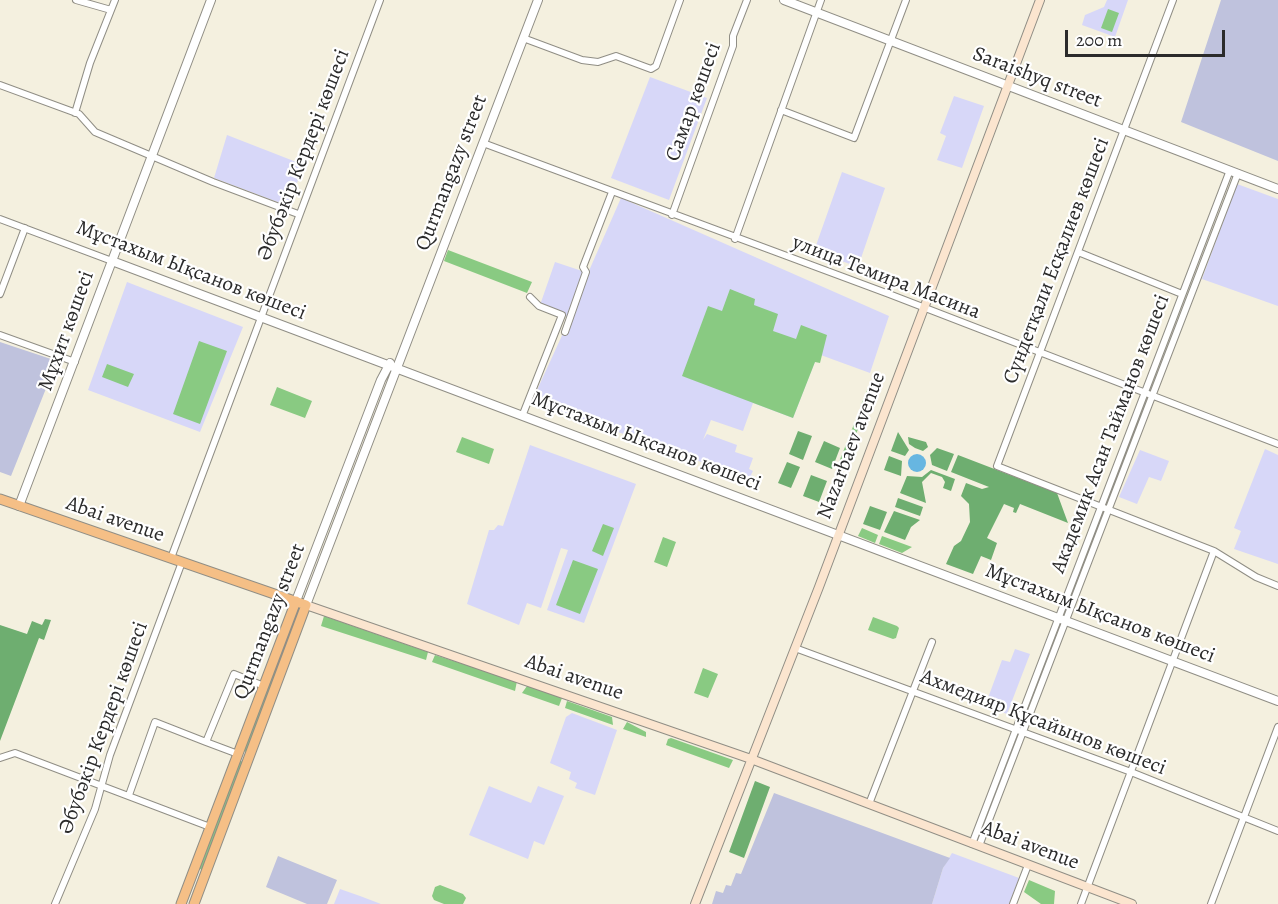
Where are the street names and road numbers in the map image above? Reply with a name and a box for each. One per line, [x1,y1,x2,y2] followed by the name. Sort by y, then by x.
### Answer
[661,39,727,165] street label: Самар көшесі
[969,42,1105,114] street label: Saraishyq street
[252,46,356,264] street label: Әбубәкір Кердері көшесі
[411,91,493,255] street label: Qurmangazy street
[998,134,1116,388] street label: Сүндетқали Есқалиев көшесі
[73,216,309,326] street label: Мұстахым Ықсанов көшесі
[788,231,984,325] street label: улица Темира Масина
[34,268,100,394] street label: Мұхит көшесі
[1046,291,1176,577] street label: Академик Асан Тайманов көшесі
[812,369,892,523] street label: Nazarbaev avenue
[528,387,764,497] street label: Мұстахым Ықсанов көшесі
[62,491,168,549] street label: Abai avenue
[229,540,311,704] street label: Qurmangazy street
[982,559,1218,669] street label: Мұстахым Ықсанов көшесі
[54,618,154,838] street label: Әбубәкір Кердері көшесі
[521,649,627,707] street label: Abai avenue
[917,664,1169,782] street label: Ахмедияр Құсайынов көшесі
[978,816,1082,876] street label: Abai avenue

